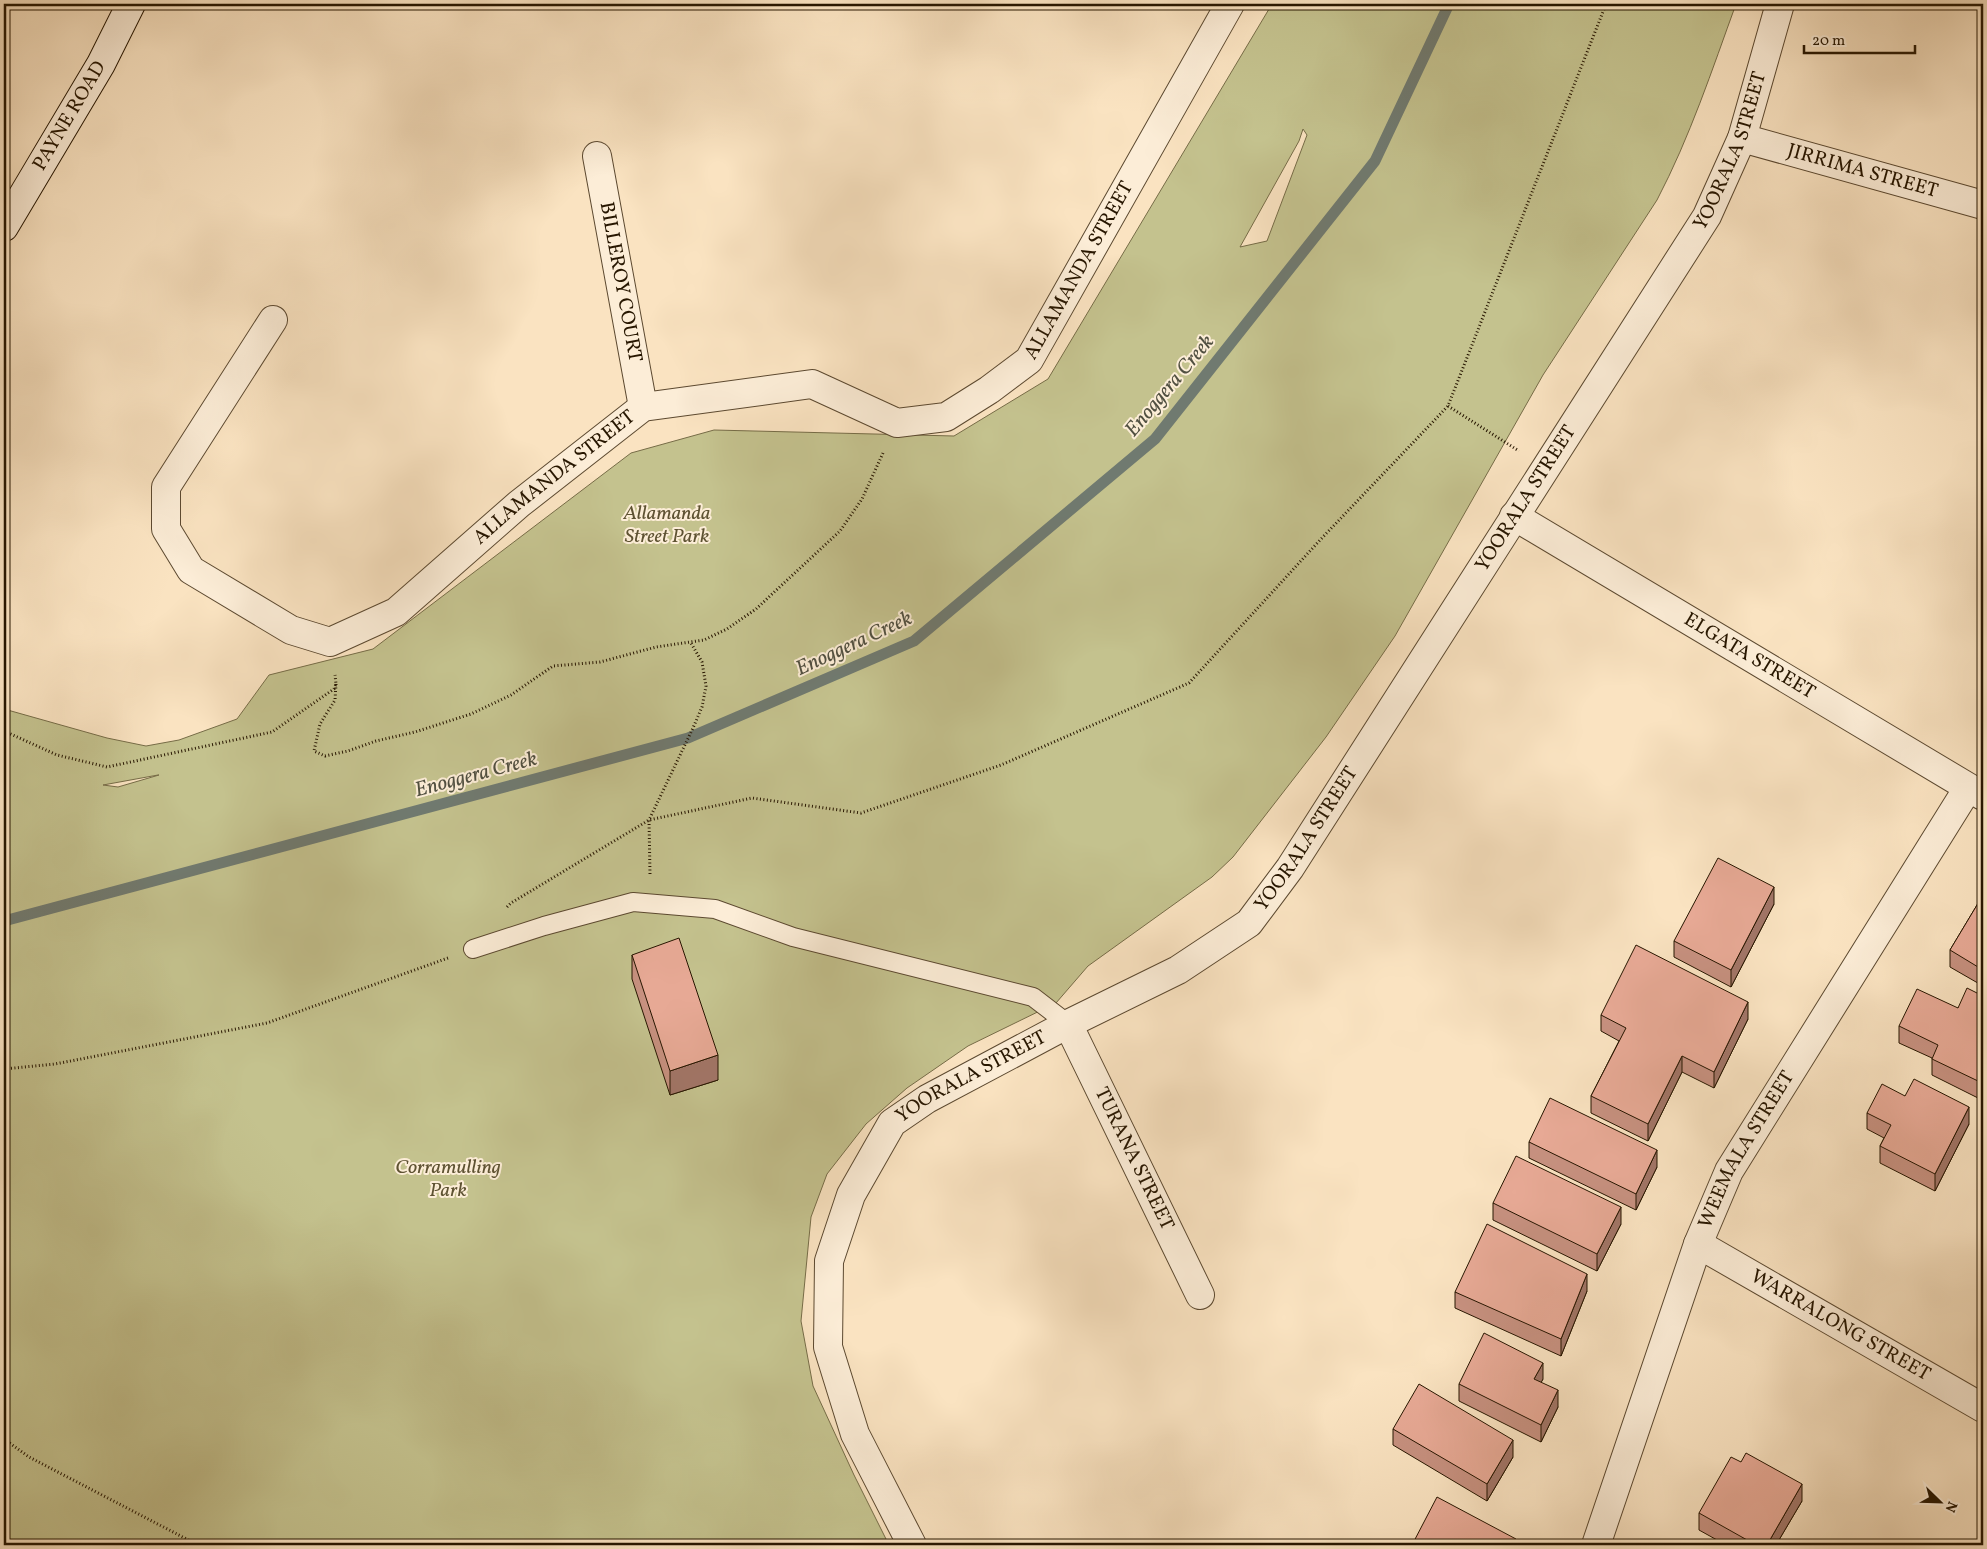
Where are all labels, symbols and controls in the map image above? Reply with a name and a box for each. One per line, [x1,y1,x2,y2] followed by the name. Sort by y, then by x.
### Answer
[1804,22,1916,54] scale bar
[1812,31,1845,52] text: 20 m
[26,56,114,176] street label: PAYNE ROAD
[1687,68,1774,236] street label: YOORALA STREET
[1784,137,1941,206] street label: JIRRIMA STREET
[1018,176,1141,365] street label: ALLAMANDA STREET
[592,199,649,365] street label: BILLEROY COURT
[1119,328,1222,443] water label: Enoggera Creek
[467,404,642,552] street label: ALLAMANDA STREET
[1469,420,1584,577] street label: YOORALA STREET
[622,500,711,551] park label: Allamanda Street Park
[791,604,917,684] water label: Enoggera Creek
[1678,606,1821,707] street label: ELGATA STREET
[412,745,541,805] water label: Enoggera Creek
[1248,761,1365,917] street label: YOORALA STREET
[890,1024,1052,1130] street label: YOORALA STREET
[1692,1066,1802,1233] street label: WEEMALA STREET
[1087,1083,1181,1235] street label: TURANA STREET
[395,1154,501,1205] park label: Corramulling Park
[1745,1263,1936,1389] street label: WARRALONG STREET
[1914,1476,1964,1526] north arrow
[1940,1498,1961,1515] text: N

